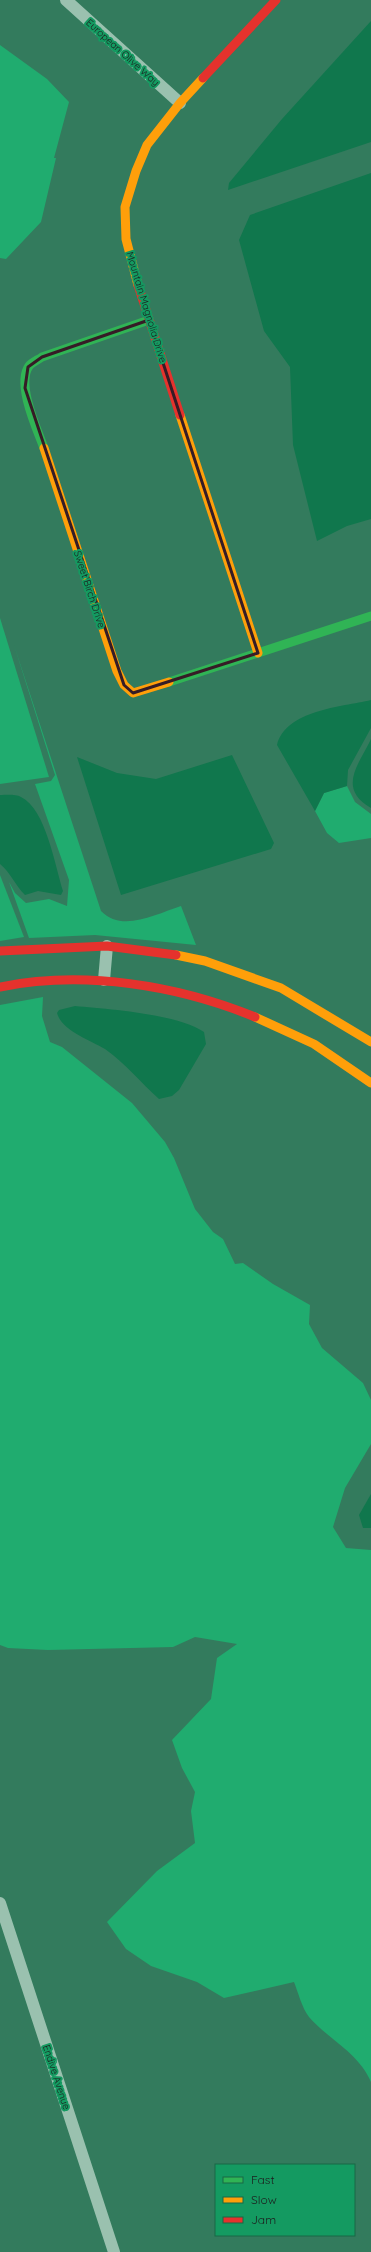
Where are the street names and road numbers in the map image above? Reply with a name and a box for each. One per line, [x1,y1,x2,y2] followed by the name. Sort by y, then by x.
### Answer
[83,16,162,89] street label: European Olive Way
[123,250,170,365] street label: Mountain Magnolia Drive
[71,549,108,630] street label: Sweet Birch Drive
[40,2043,73,2112] street label: Endive Avenue

